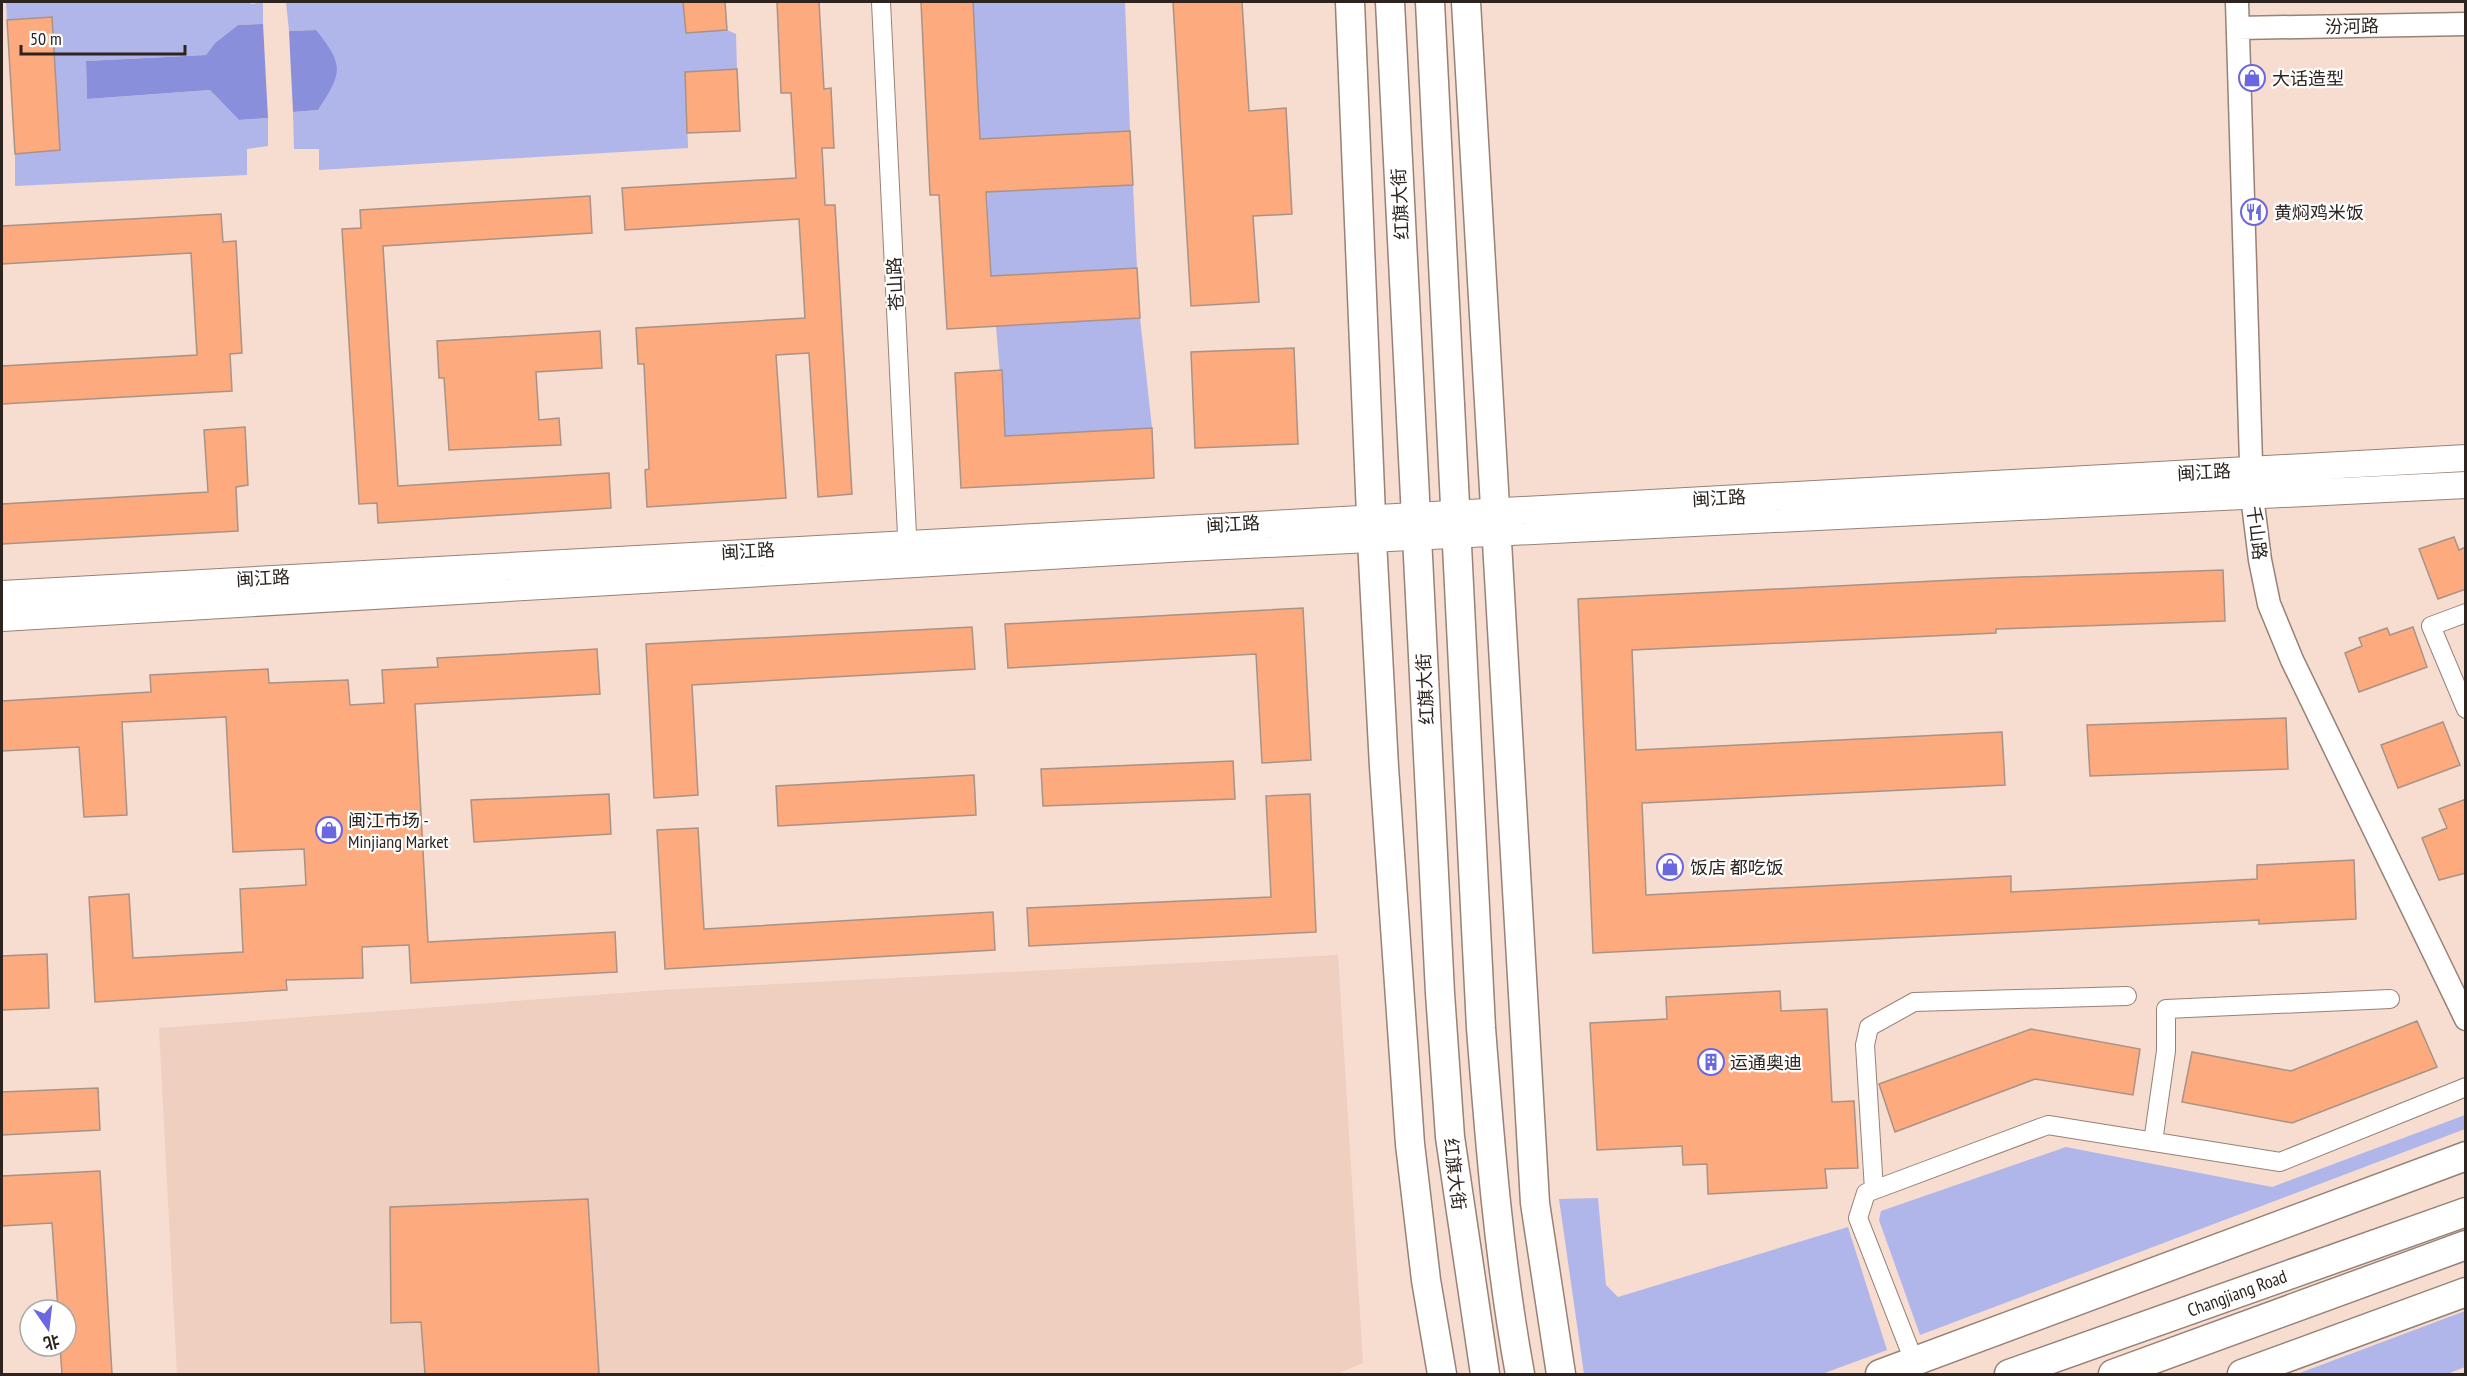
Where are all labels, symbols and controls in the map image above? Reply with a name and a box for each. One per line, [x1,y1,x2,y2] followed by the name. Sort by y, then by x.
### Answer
[2325,14,2379,38] street label: 汾河路
[21,18,184,56] scale bar
[30,27,62,50] text: 50 m
[2237,63,2267,93] shop icon: 大话造型
[2272,67,2344,90] place label: 大话造型
[1387,167,1413,241] street label: 红旗大街
[2239,197,2269,227] restaurant icon: 黄焖鸡米饭
[2274,201,2364,224] place label: 黄焖鸡米饭
[882,256,908,312] street label: 苍山路
[2176,459,2232,485] street label: 闽江路
[1691,485,1747,511] street label: 闽江路
[2242,505,2272,561] street label: 千山路
[1205,511,1261,537] street label: 闽江路
[720,538,776,564] street label: 闽江路
[235,565,291,591] street label: 闽江路
[1412,652,1438,726] street label: 红旗大街
[348,809,449,853] place label: 闽江市场 - Minjiang Market
[314,815,344,845] shop icon: 闽江市场 - Minjiang Market
[1655,852,1685,882] shop icon: 饭店 都吃饭
[1690,856,1784,879] place label: 饭店 都吃饭
[1696,1047,1726,1077] building icon: 运通奥迪
[1730,1051,1802,1074] place label: 运通奥迪
[1439,1137,1471,1211] street label: 红旗大街
[2184,1264,2290,1322] street label: Changjiang Road
[18,1298,78,1358] north arrow
[41,1331,62,1354] text: 北

